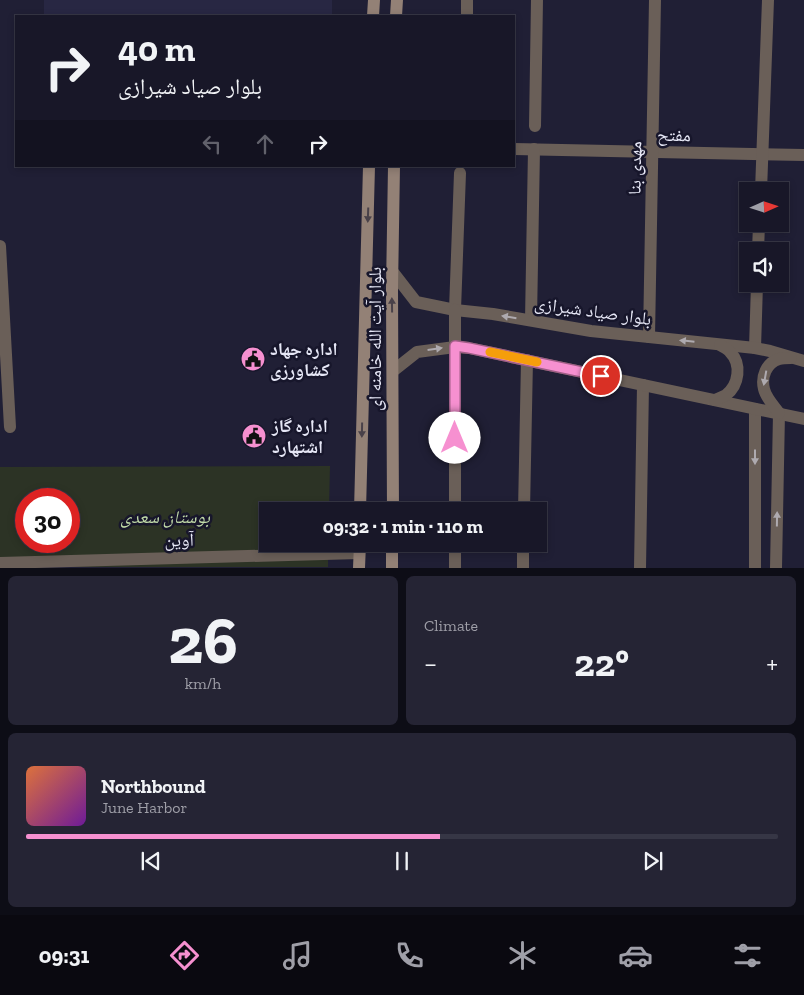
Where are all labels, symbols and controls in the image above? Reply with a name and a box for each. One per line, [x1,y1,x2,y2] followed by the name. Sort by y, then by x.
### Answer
[118,28,195,70] text: 40 m
[35,35,100,100] icon: right
[118,73,262,100] text: بلوار صیاد شیرازی
[657,124,691,147] street label: مفتح
[198,130,226,158] icon: left
[251,130,279,158] icon: ahead
[304,130,332,158] icon: right
[624,141,646,195] street label: مهدی بنا
[739,182,789,232] north arrow
[739,182,789,292] map controls
[363,207,371,223] one-way arrow
[739,242,789,292] button: sound
[364,267,386,411] street label: بلوار آیت الله خامنه ای
[533,292,653,330] street label: بلوار صیاد شیرازی
[388,297,396,313] one-way arrow
[501,312,517,320] one-way arrow
[679,337,695,345] one-way arrow
[270,338,338,381] place label: اداره جهاد کشاورزی
[427,345,443,353] one-way arrow
[240,346,266,372] public building icon: اداره جهاد کشاورزی
[580,355,622,397] pin
[587,362,615,390] icon: arrive
[761,371,769,387] one-way arrow
[428,411,480,463] position arrow
[271,415,328,458] place label: اداره گاز اشتهارد
[358,422,366,438] one-way arrow
[241,423,267,449] public building icon: اداره گاز اشتهارد
[751,450,759,466] one-way arrow
[15,488,80,553] speed limit sign: 30
[120,506,211,528] park label: بوستان سعدی
[773,511,781,527] one-way arrow
[323,515,483,538] text: 09:32 · 1 min · 110 m
[164,528,195,552] street label: آوین
[168,602,238,680] text: 26
[424,616,478,635] text: Climate
[574,640,629,686] text: 22°
[424,647,437,680] text: −
[766,647,778,680] text: +
[185,674,221,693] text: km/h
[101,775,206,798] text: Northbound
[101,798,187,817] text: June Harbor
[137,847,165,875] icon: previous
[388,847,416,875] icon: pause
[639,847,667,875] icon: next
[167,938,202,973] icon: directions
[280,938,315,973] icon: music
[392,938,427,973] icon: phone
[505,938,540,973] icon: climate
[618,938,653,973] icon: car
[730,938,765,973] icon: filters
[39,942,89,969] text: 09:31

